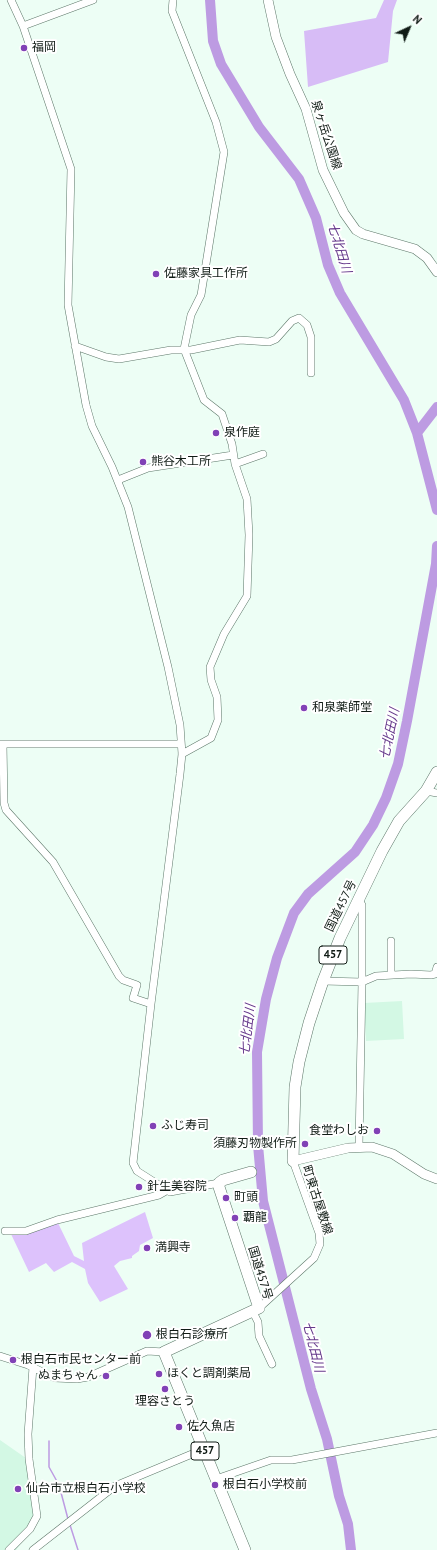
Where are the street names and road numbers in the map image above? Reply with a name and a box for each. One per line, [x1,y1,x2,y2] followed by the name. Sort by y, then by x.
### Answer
[308,99,344,171] street label: 泉ヶ岳公園線
[322,878,360,934] street label: 国道457号
[319,946,347,964] road number: 457
[299,1164,335,1236] street label: 町東古屋敷線
[245,1244,275,1302] street label: 国道457号
[191,1442,219,1460] road number: 457

